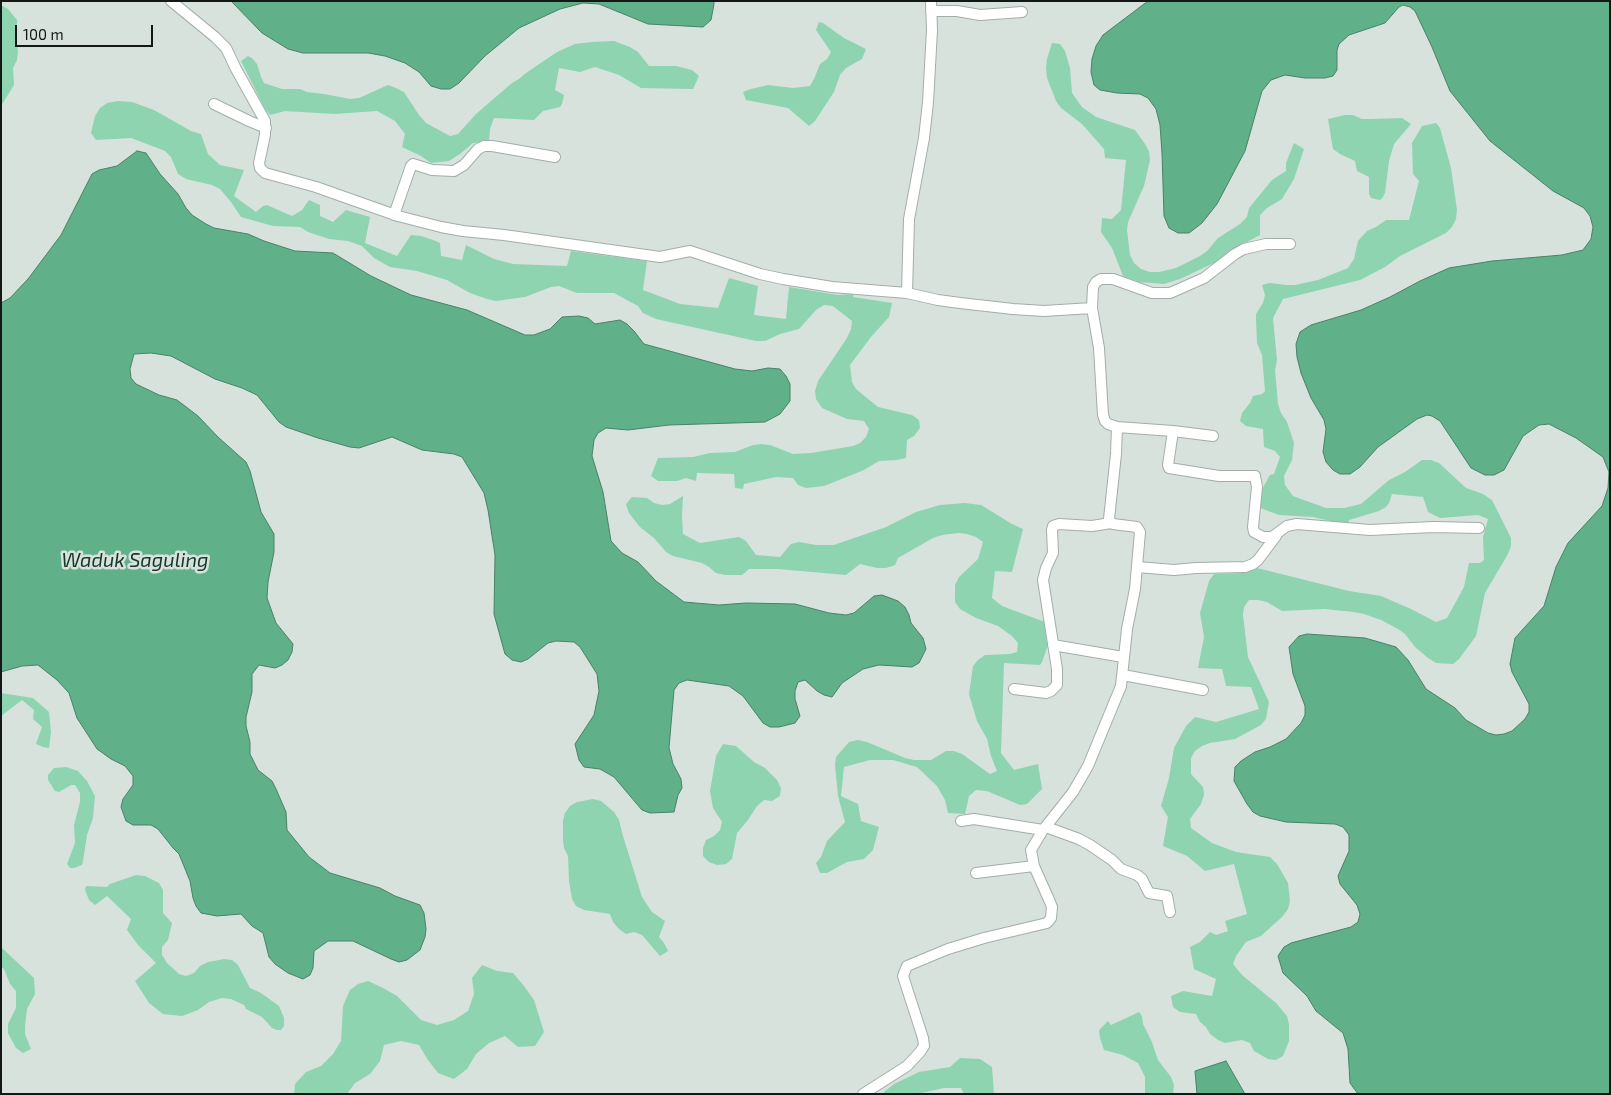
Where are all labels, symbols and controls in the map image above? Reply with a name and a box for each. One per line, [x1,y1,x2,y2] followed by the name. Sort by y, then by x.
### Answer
[18,15,155,47] scale bar
[23,25,64,43] text: 100 m
[62,548,208,572] water label: Waduk Saguling

